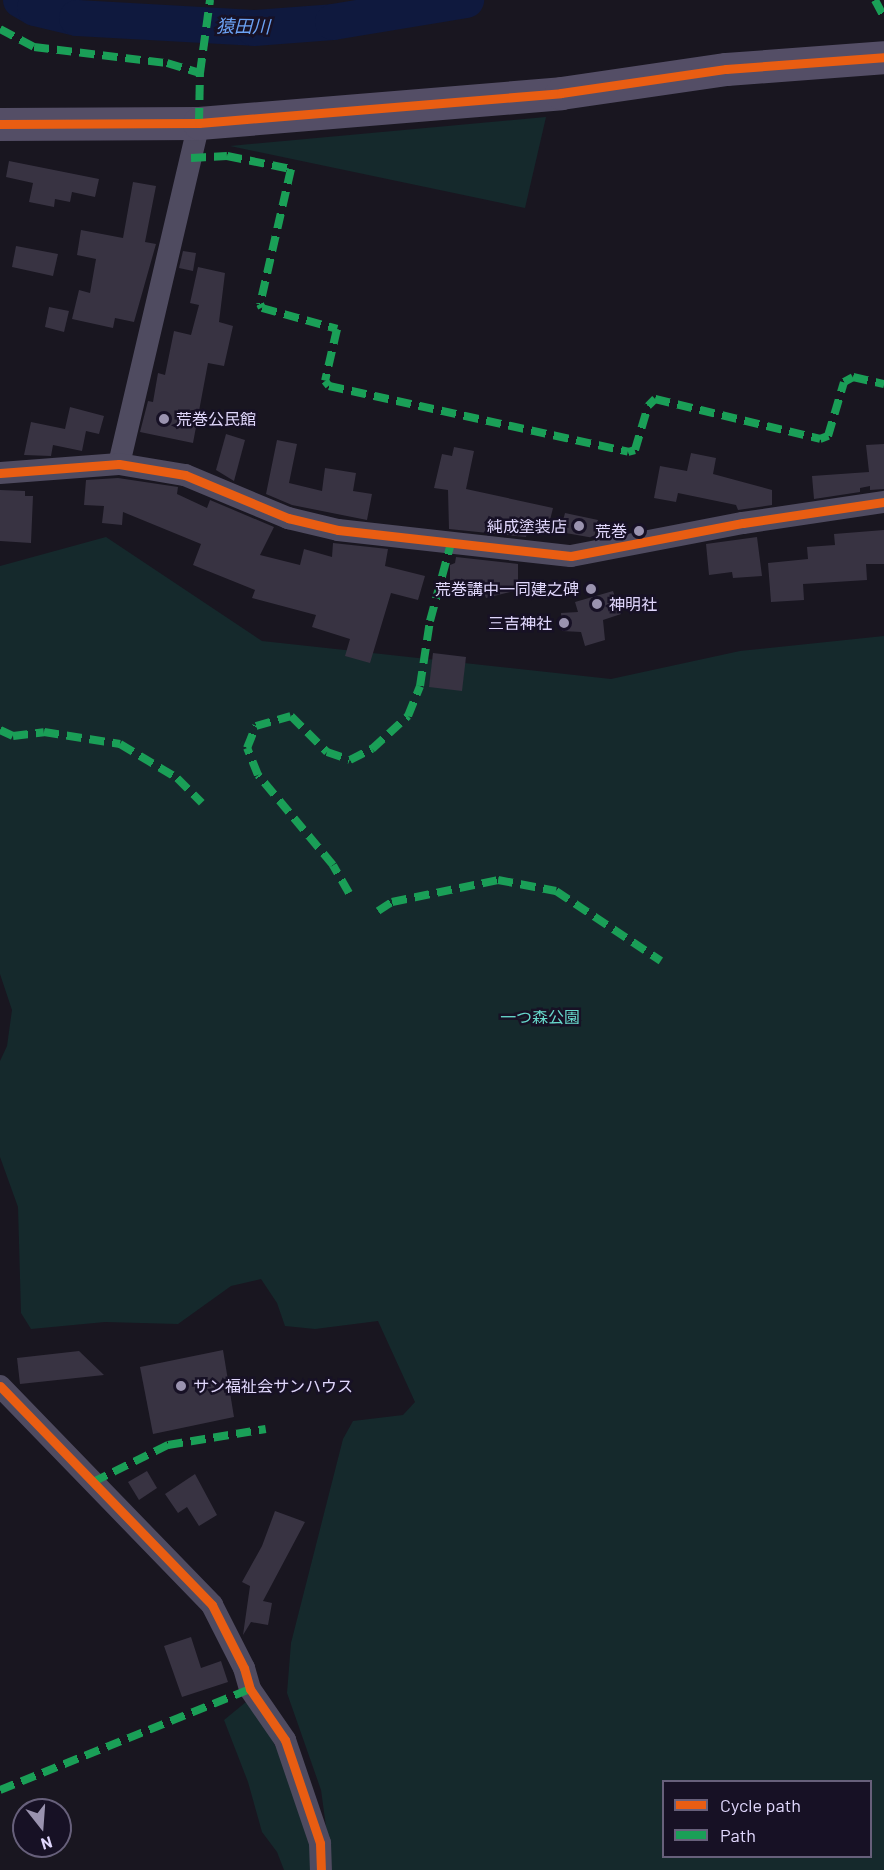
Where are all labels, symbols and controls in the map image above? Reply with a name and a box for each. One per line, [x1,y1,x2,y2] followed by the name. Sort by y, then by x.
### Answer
[216,15,270,37] water label: 猿田川
[176,409,256,429] place label: 荒巻公民館
[157,412,171,426] marker: 荒巻公民館
[487,516,567,536] place label: 純成塗装店
[572,519,586,533] marker: 純成塗装店
[595,521,627,541] place label: 荒巻
[632,524,646,538] marker: 荒巻
[435,579,579,599] place label: 荒巻講中一同建之碑
[584,582,598,596] marker: 荒巻講中一同建之碑
[609,594,657,614] place label: 神明社
[590,597,604,611] marker: 神明社
[488,613,552,633] place label: 三吉神社
[557,616,571,630] marker: 三吉神社
[500,1007,580,1027] park label: 一つ森公園
[193,1376,353,1396] place label: サン福祉会サンハウス
[174,1379,188,1393] marker: サン福祉会サンハウス
[662,1780,872,1858] legend
[720,1794,801,1816] text: Cycle path
[12,1798,72,1858] north arrow
[720,1824,756,1846] text: Path
[39,1833,55,1854] text: N

